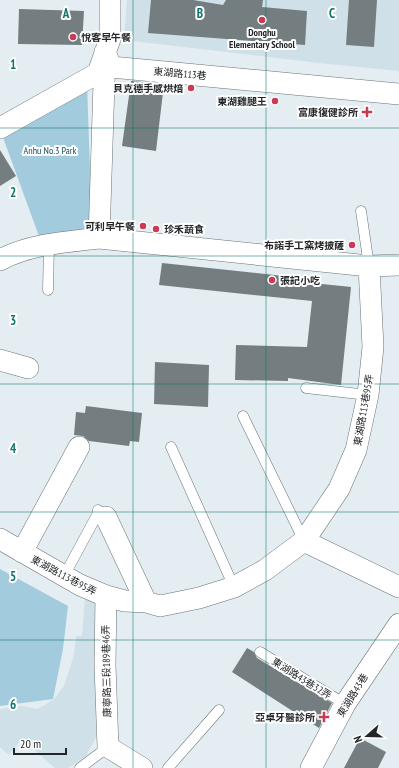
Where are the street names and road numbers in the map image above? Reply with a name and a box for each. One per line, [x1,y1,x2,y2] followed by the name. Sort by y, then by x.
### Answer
[153,65,207,82] street label: 東湖路113巷
[351,373,376,447] street label: 東湖路113巷95弄
[29,553,99,598] street label: 東湖路113巷95弄
[99,625,114,717] street label: 康寧路三段189巷46弄
[269,655,334,702] street label: 東湖路43巷32弄
[334,671,371,719] street label: 東湖路43巷

